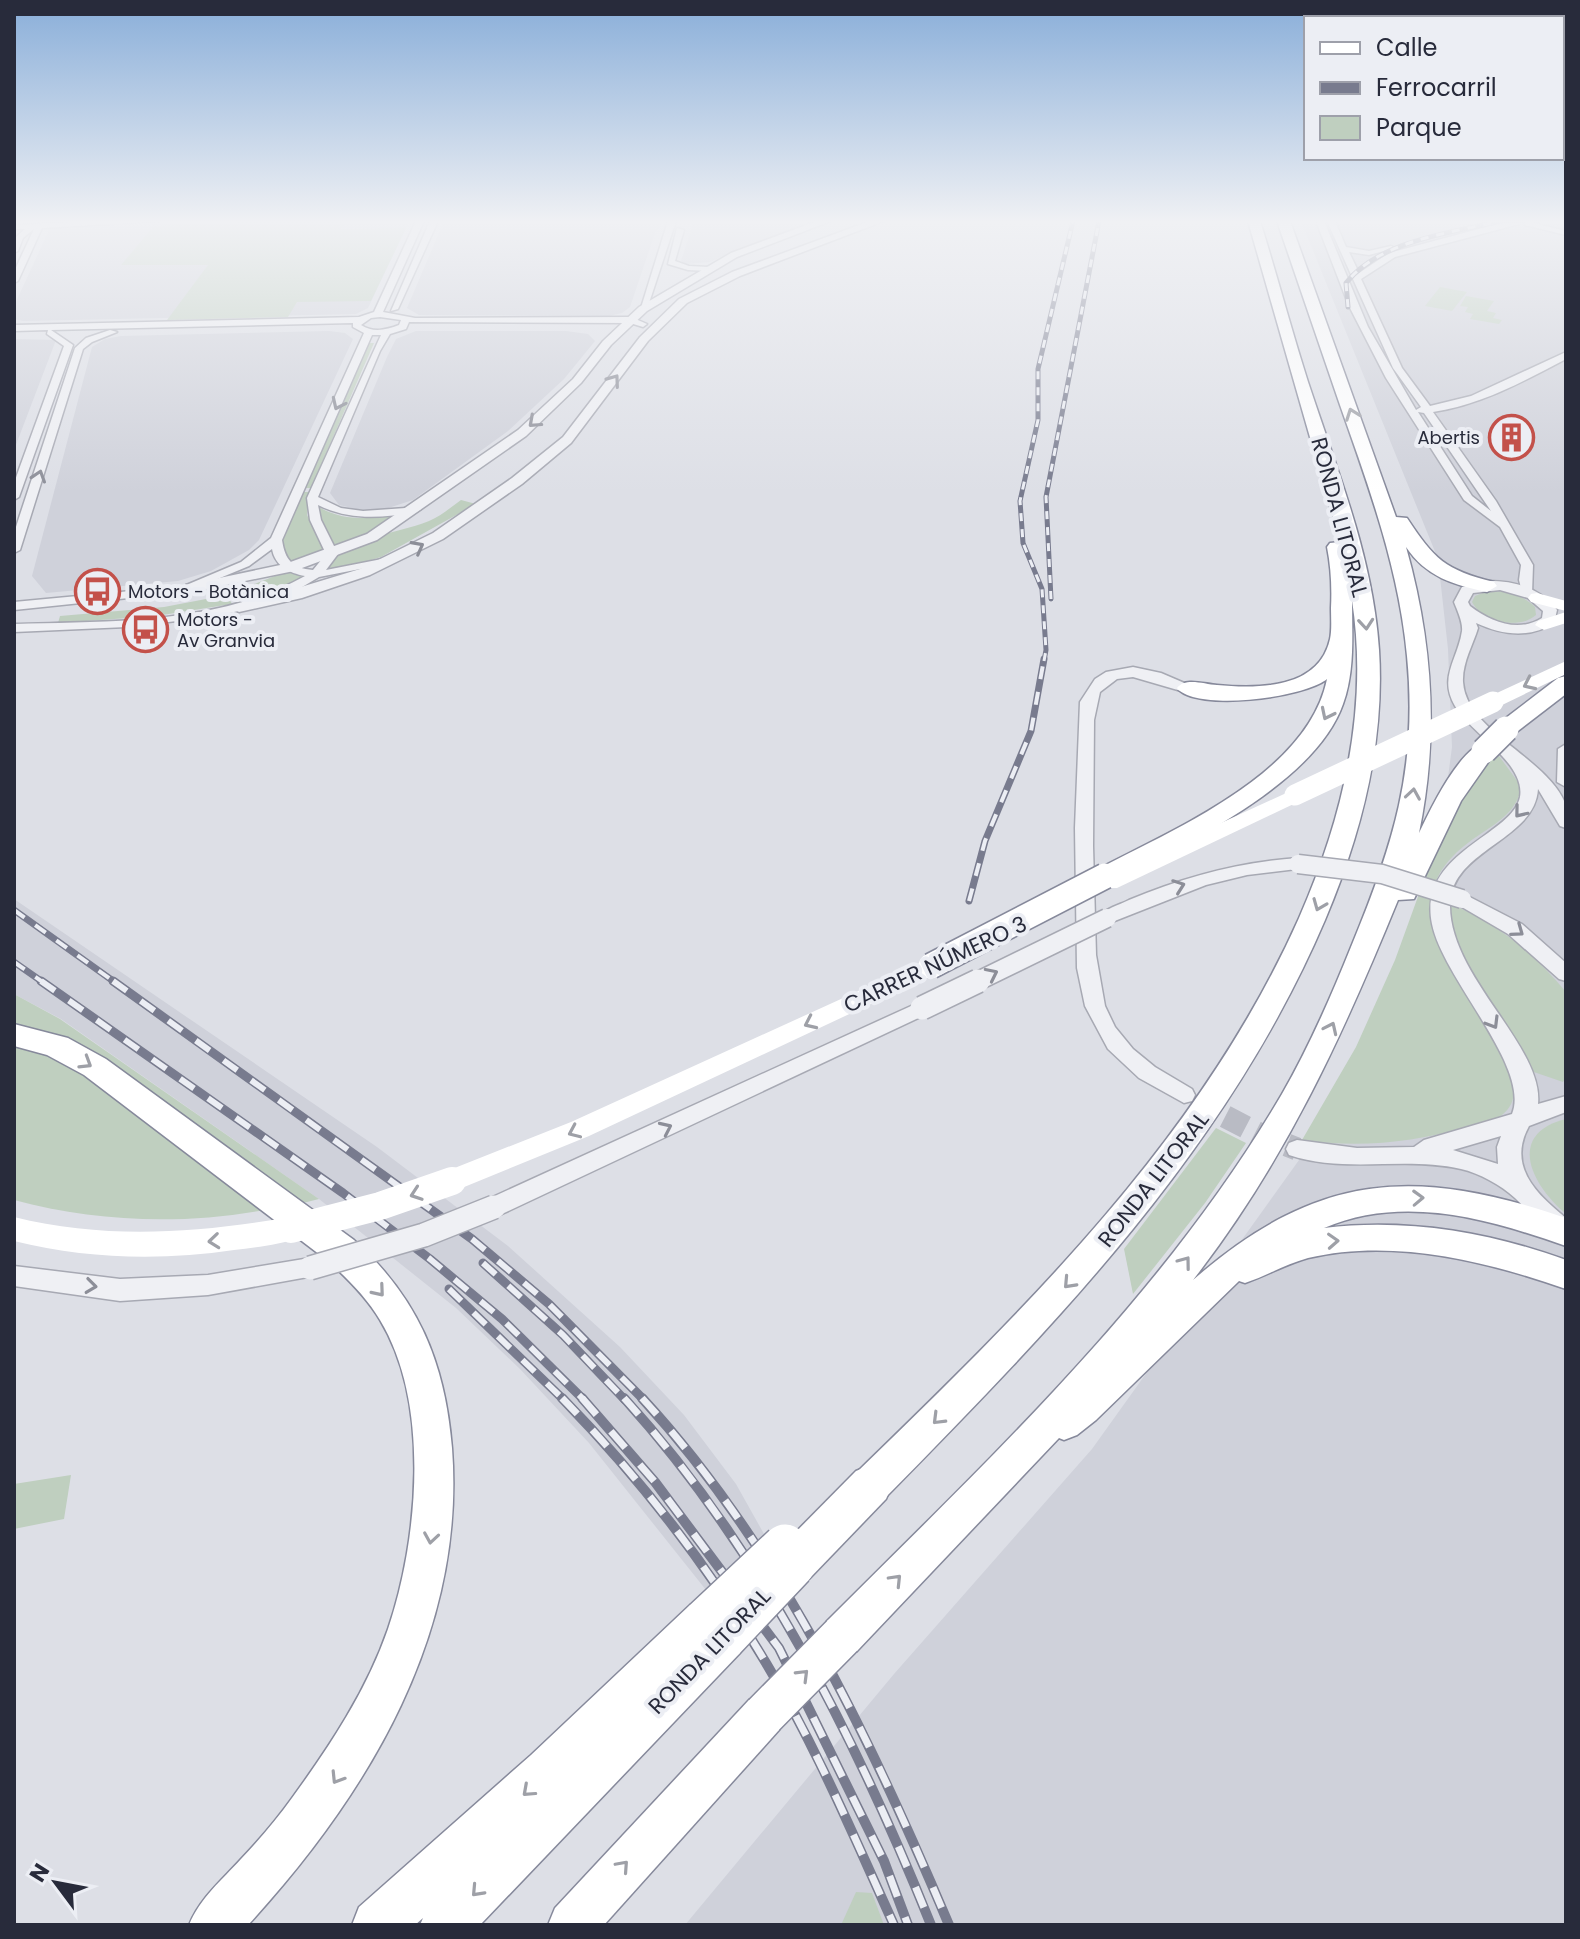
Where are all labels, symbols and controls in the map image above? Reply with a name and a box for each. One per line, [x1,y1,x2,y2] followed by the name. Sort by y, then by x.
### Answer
[1304,16,1564,160] legend
[1376,31,1437,64] text: Calle
[1376,71,1497,104] text: Ferrocarril
[1376,111,1462,144] text: Parque
[604,374,619,388] one-way arrow
[332,395,348,410] one-way arrow
[1345,408,1361,422] one-way arrow
[529,413,544,427] one-way arrow
[1487,414,1535,462] building icon: Abertis
[1417,425,1480,450] place label: Abertis
[1303,434,1376,601] street label: RONDA LITORAL
[29,470,45,484] one-way arrow
[410,541,425,556] one-way arrow
[73,568,121,616] bus stop icon: Motors - Botànica
[128,579,289,604] place label: Motors - Botànica
[122,606,170,654] bus stop icon: Motors - Av Granvia
[177,607,275,653] place label: Motors - Av Granvia
[1357,618,1374,631] one-way arrow
[1523,674,1538,690] one-way arrow
[1321,705,1337,720] one-way arrow
[1404,787,1421,801] one-way arrow
[1515,803,1529,818] one-way arrow
[1171,879,1185,896] one-way arrow
[1312,897,1328,911] one-way arrow
[838,908,1032,1021] street label: CARRER NÚMERO 3
[1509,921,1524,936] one-way arrow
[984,968,999,984] one-way arrow
[803,1013,818,1029] one-way arrow
[1484,1014,1499,1029] one-way arrow
[1321,1022,1337,1036] one-way arrow
[77,1053,92,1068] one-way arrow
[1091,1105,1216,1254] street label: RONDA LITORAL
[567,1122,582,1138] one-way arrow
[658,1122,673,1138] one-way arrow
[410,1184,424,1200] one-way arrow
[1412,1189,1425,1206] one-way arrow
[207,1233,220,1250] one-way arrow
[1327,1233,1340,1250] one-way arrow
[1176,1256,1190,1271] one-way arrow
[1064,1274,1078,1289] one-way arrow
[84,1277,98,1294] one-way arrow
[369,1281,384,1296] one-way arrow
[933,1410,947,1424] one-way arrow
[423,1532,440,1545] one-way arrow
[887,1575,901,1589] one-way arrow
[641,1581,778,1721] street label: RONDA LITORAL
[794,1670,808,1685] one-way arrow
[331,1770,346,1784] one-way arrow
[522,1781,537,1795] one-way arrow
[16,1843,96,1923] north arrow
[22,1857,57,1888] text: N
[613,1861,628,1876] one-way arrow
[472,1882,487,1896] one-way arrow

